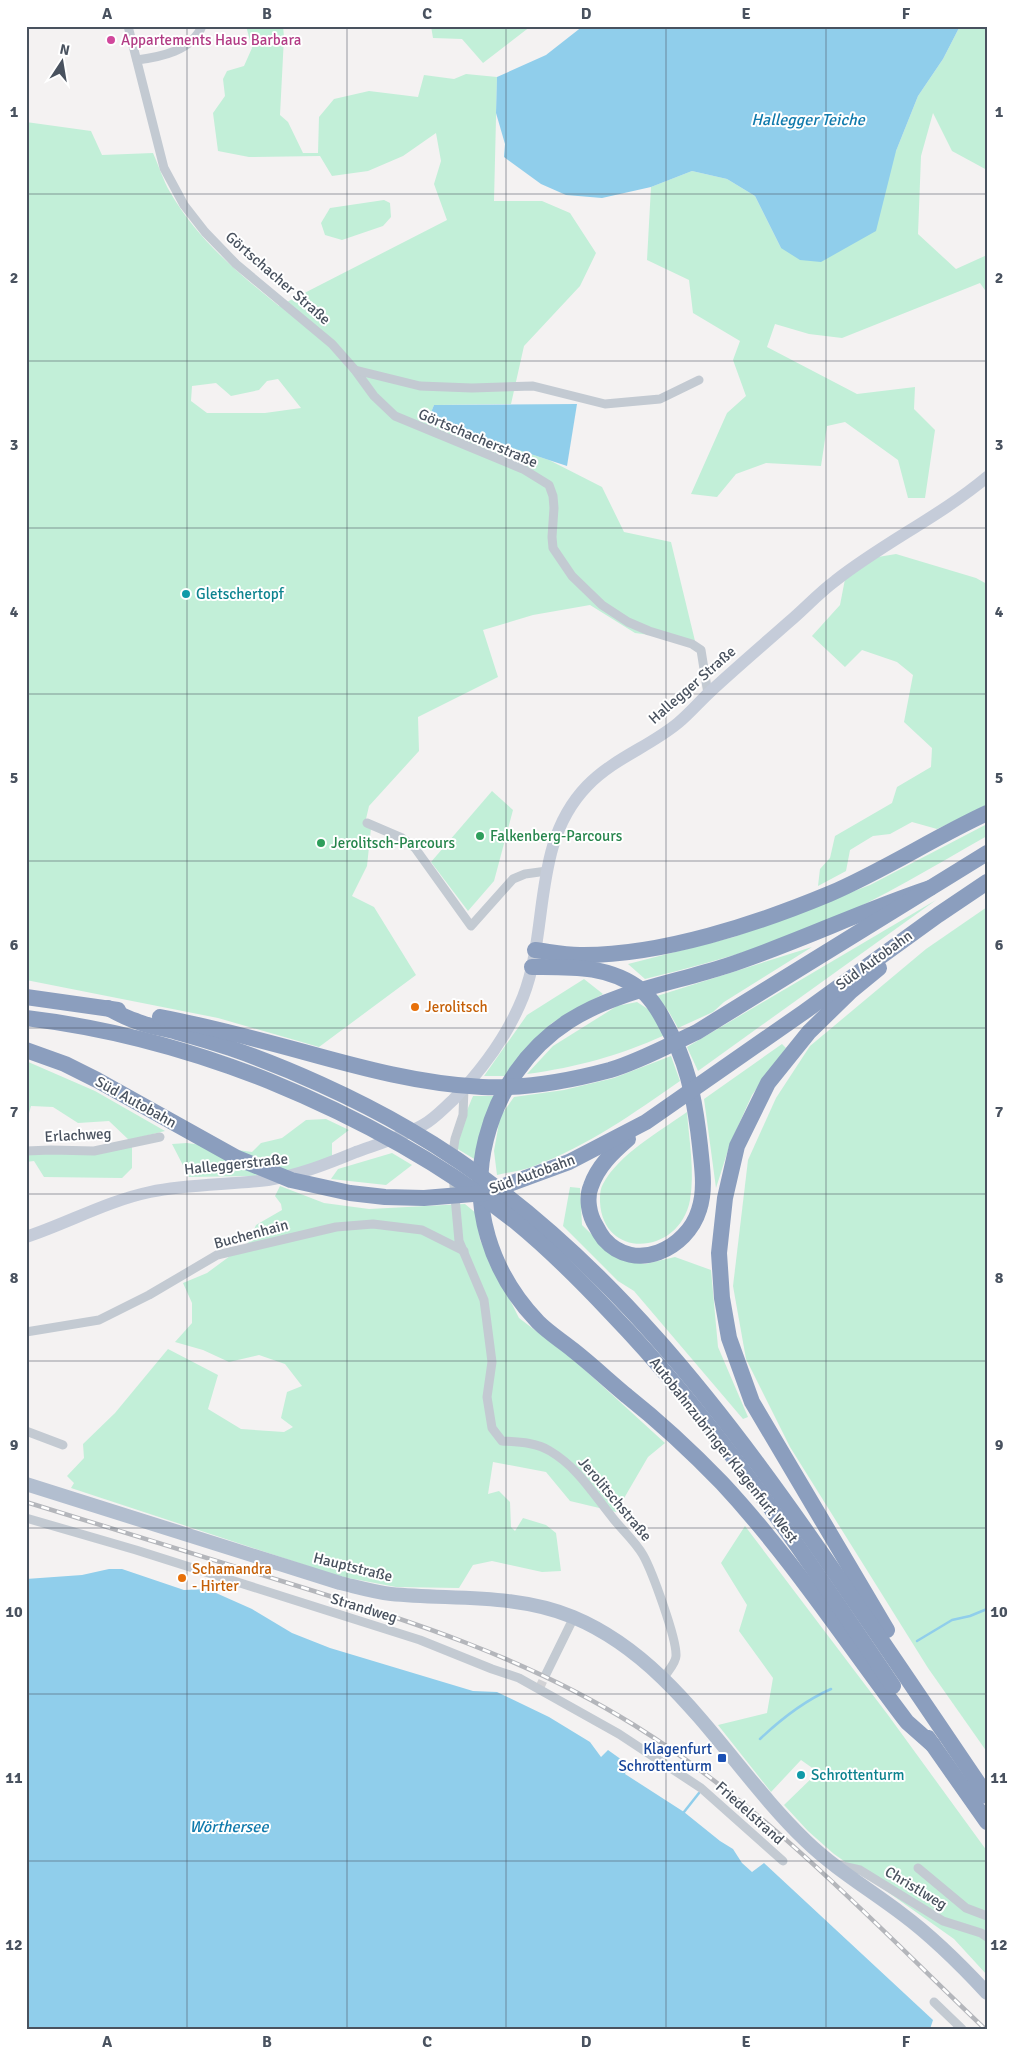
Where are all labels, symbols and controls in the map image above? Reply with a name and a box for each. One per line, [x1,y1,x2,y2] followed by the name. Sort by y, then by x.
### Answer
[102,4,113,24] text: A
[262,4,272,24] text: B
[422,4,432,24] text: C
[581,4,592,24] text: D
[741,4,751,24] text: E
[902,4,911,24] text: F
[121,31,301,49] place label: Appartements Haus Barbara
[105,34,117,46] marker: Appartements Haus Barbara
[38,38,88,88] north arrow
[58,40,71,59] text: N
[10,102,19,122] text: 1
[995,102,1004,122] text: 1
[751,110,866,130] water label: Hallegger Teiche
[222,228,334,328] street label: Görtschacher Straße
[10,268,18,288] text: 2
[995,268,1003,288] text: 2
[416,405,540,471] street label: Görtschacherstraße
[10,435,18,455] text: 3
[995,435,1003,455] text: 3
[196,585,285,603] place label: Gletschertopf
[180,588,192,600] marker: Gletschertopf
[10,602,19,622] text: 4
[995,602,1004,622] text: 4
[645,642,739,728] street label: Hallegger Straße
[10,768,18,788] text: 5
[995,768,1003,788] text: 5
[490,827,623,845] place label: Falkenberg-Parcours
[474,830,486,842] marker: Falkenberg-Parcours
[331,834,455,852] place label: Jerolitsch-Parcours
[315,837,327,849] marker: Jerolitsch-Parcours
[832,926,916,994] street label: Süd Autobahn
[10,935,19,955] text: 6
[995,935,1004,955] text: 6
[425,998,488,1016] place label: Jerolitsch
[409,1001,421,1013] marker: Jerolitsch
[92,1072,180,1132] street label: Süd Autobahn
[10,1102,19,1122] text: 7
[995,1102,1004,1122] text: 7
[44,1124,112,1146] street label: Erlachweg
[183,1150,289,1178] street label: Halleggerstraße
[487,1150,577,1198] street label: Süd Autobahn
[212,1215,290,1253] street label: Buchenhain
[10,1268,19,1288] text: 8
[995,1268,1004,1288] text: 8
[646,1354,802,1546] street label: Autobahnzubringer Klagenfurt West
[10,1435,19,1455] text: 9
[995,1435,1004,1455] text: 9
[575,1453,655,1545] street label: Jerolitschstraße
[312,1548,394,1586] street label: Hauptstraße
[192,1560,272,1595] place label: Schamandra - Hirter
[176,1572,188,1584] marker: Schamandra - Hirter
[328,1589,400,1627] street label: Strandweg
[5,1602,23,1622] text: 10
[990,1602,1008,1622] text: 10
[619,1740,712,1775] place label: Klagenfurt Schrottenturm
[716,1752,728,1764] marker: Klagenfurt Schrottenturm
[811,1766,904,1784] place label: Schrottenturm
[5,1768,23,1788] text: 11
[990,1768,1008,1788] text: 11
[795,1769,807,1781] marker: Schrottenturm
[712,1778,788,1848] street label: Friedelstrand
[190,1817,269,1837] water label: Wörthersee
[882,1862,950,1914] street label: Christlweg
[5,1935,23,1955] text: 12
[990,1935,1008,1955] text: 12
[102,2032,113,2052] text: A
[262,2032,272,2052] text: B
[422,2032,432,2052] text: C
[581,2032,592,2052] text: D
[741,2032,751,2052] text: E
[902,2032,911,2052] text: F

